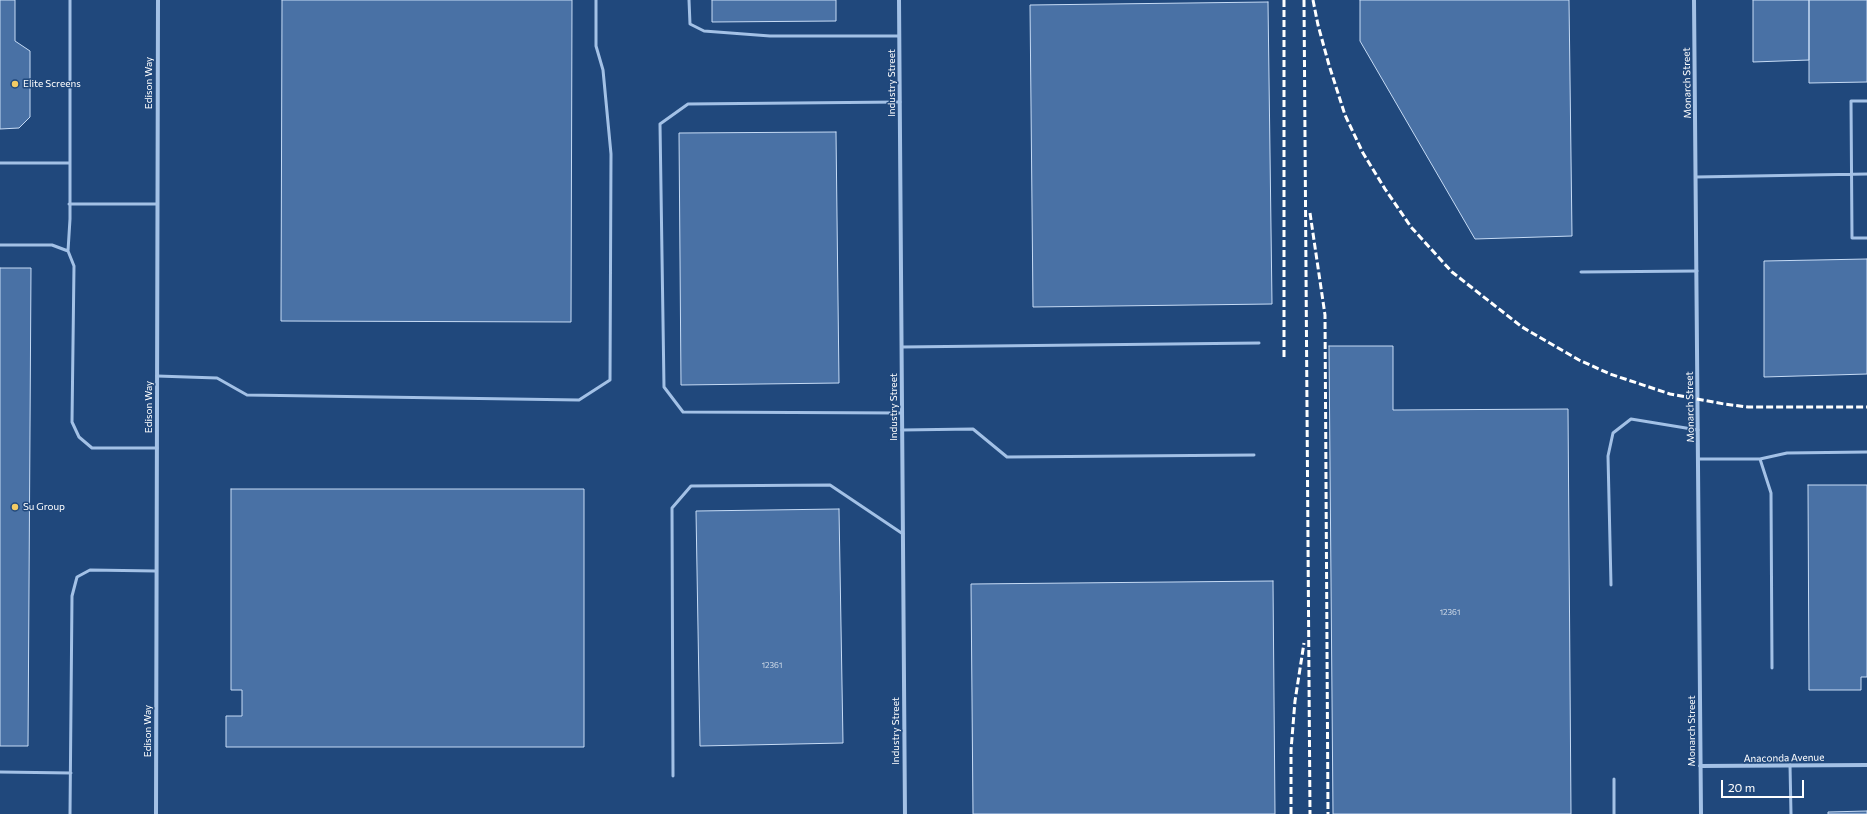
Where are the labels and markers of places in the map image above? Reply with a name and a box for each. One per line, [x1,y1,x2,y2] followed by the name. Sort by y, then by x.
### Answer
[23,78,81,90] place label: Elite Screens
[10,79,20,89] marker: Elite Screens
[23,501,65,513] place label: Su Group
[10,502,20,512] marker: Su Group

